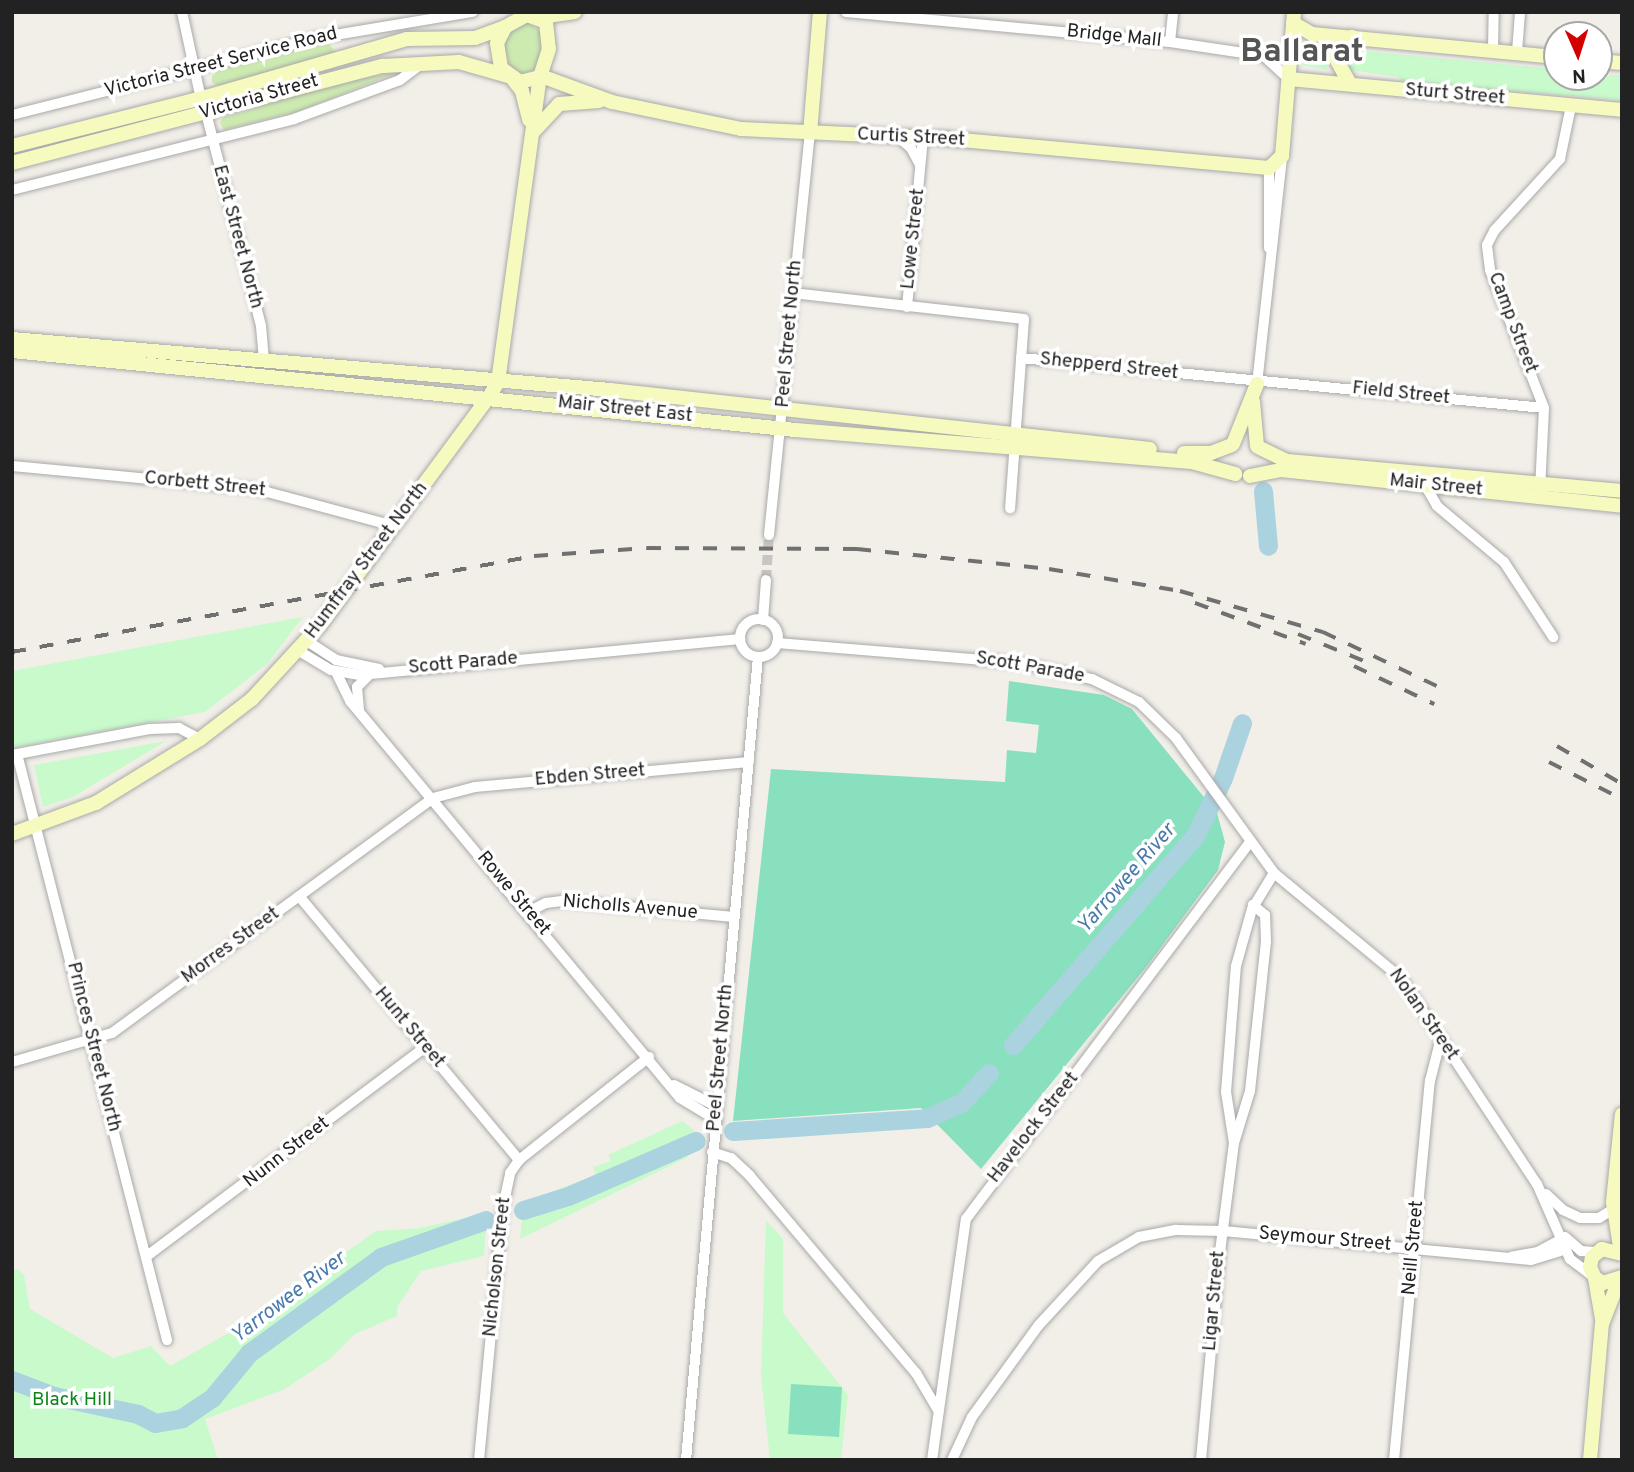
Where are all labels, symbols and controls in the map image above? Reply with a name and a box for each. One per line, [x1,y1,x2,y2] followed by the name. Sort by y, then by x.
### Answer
[1065,21,1163,53] street label: Bridge Mall
[1543,21,1613,91] north arrow
[102,23,340,103] street label: Victoria Street Service Road
[1240,34,1364,74] district label: Ballarat
[1572,63,1586,87] text: N
[197,70,321,126] street label: Victoria Street
[1404,79,1506,111] street label: Sturt Street
[856,124,966,152] street label: Curtis Street
[207,163,267,311] street label: East Street North
[897,187,931,291] street label: Lowe Street
[772,259,808,409] street label: Peel Street North
[1482,269,1542,377] street label: Camp Street
[1039,348,1179,386] street label: Shepperd Street
[1351,378,1451,410] street label: Field Street
[557,392,693,428] street label: Mair Street East
[143,467,267,503] street label: Corbett Street
[1388,470,1484,502] street label: Mair Street
[301,478,433,644] street label: Humffray Street North
[974,647,1086,689] street label: Scott Parade
[407,648,519,680] street label: Scott Parade
[534,760,646,792] street label: Ebden Street
[1073,819,1181,939] water label: Yarrowee River
[471,847,555,941] street label: Rowe Street
[561,891,699,925] street label: Nicholls Avenue
[177,903,285,989] street label: Morres Street
[61,960,125,1134] street label: Princes Street North
[1383,965,1463,1065] street label: Nolan Street
[369,983,449,1073] street label: Hunt Street
[703,983,739,1133] street label: Peel Street North
[984,1068,1084,1188] street label: Havelock Street
[240,1112,334,1194] street label: Nunn Street
[479,1196,517,1338] street label: Nicholson Street
[1398,1200,1430,1296] street label: Neill Street
[1258,1223,1392,1257] street label: Seymour Street
[227,1247,351,1349] water label: Yarrowee River
[1199,1250,1231,1352] street label: Ligar Street
[32,1390,112,1412] park label: Black Hill

